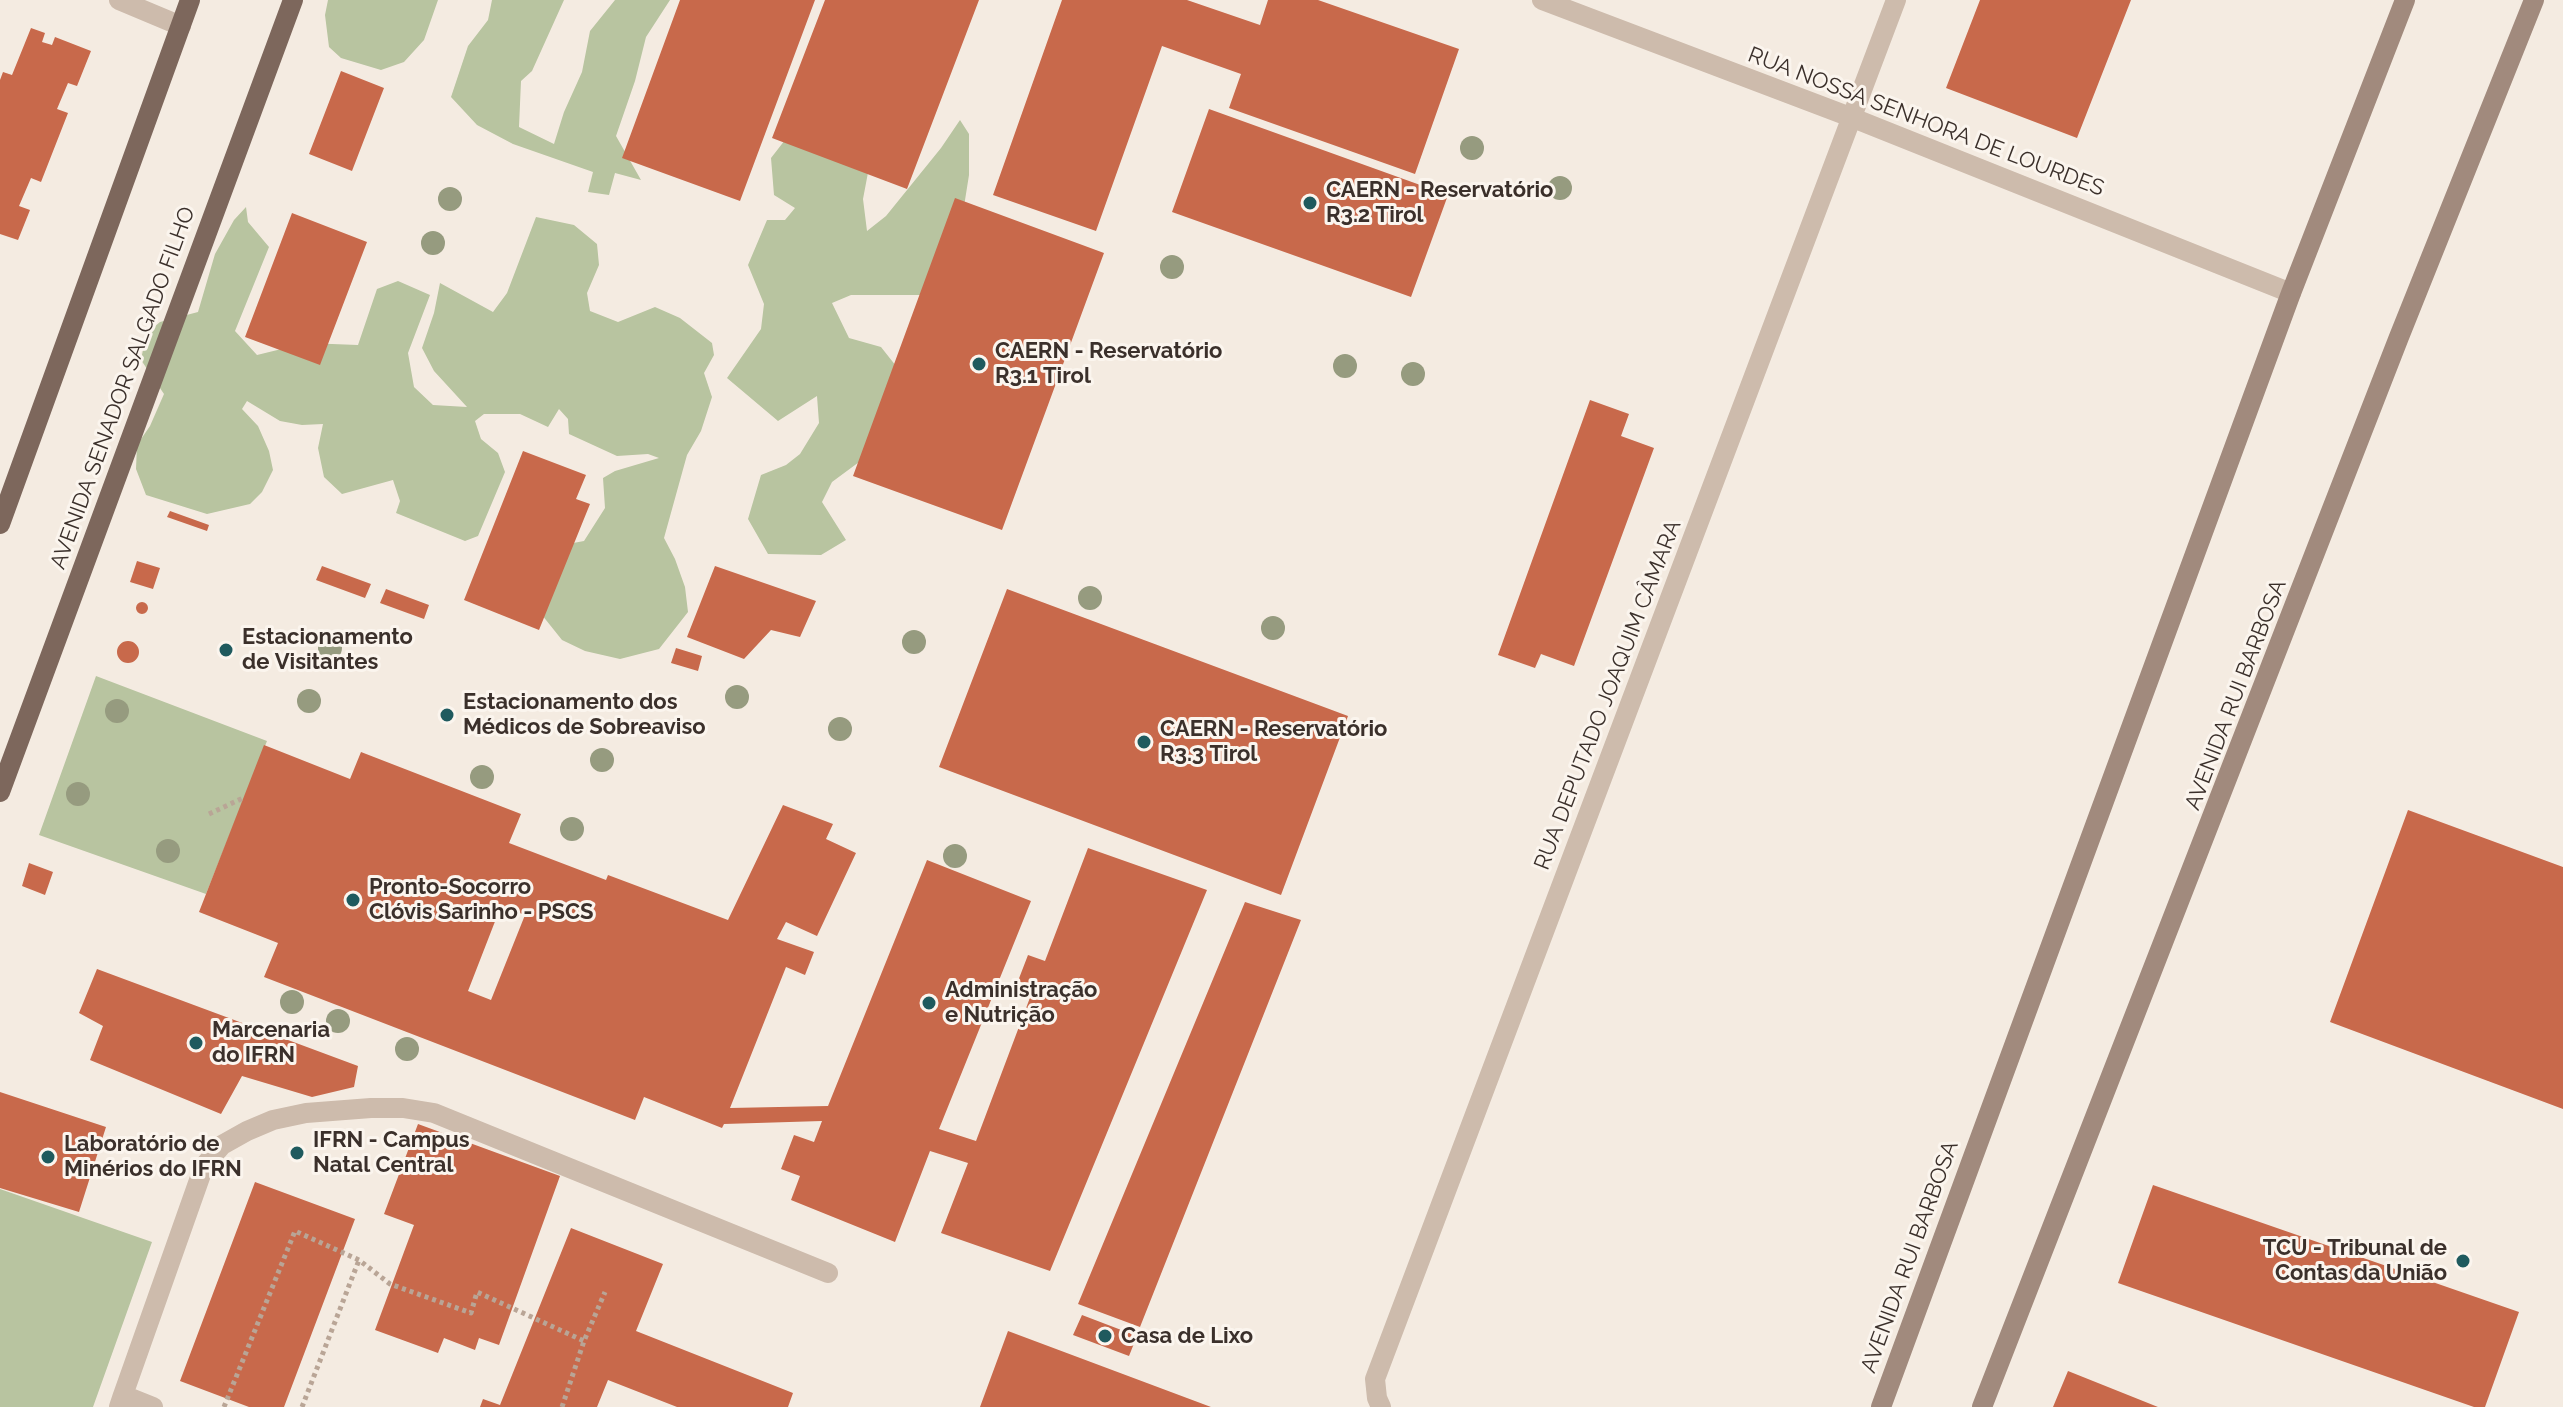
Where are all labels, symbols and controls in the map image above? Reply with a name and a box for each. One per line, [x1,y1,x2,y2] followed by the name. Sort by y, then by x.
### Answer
[1744,42,2108,202] street label: RUA NOSSA SENHORA DE LOURDES
[1326,177,1553,228] place label: CAERN - Reservatório R3.2 Tirol
[1301,194,1319,212] marker: CAERN - Reservatório R3.2 Tirol
[45,203,201,573] street label: AVENIDA SENADOR SALGADO FILHO
[995,338,1222,390] place label: CAERN - Reservatório R3.1 Tirol
[970,355,988,373] marker: CAERN - Reservatório R3.1 Tirol
[1529,517,1687,873] street label: RUA DEPUTADO JOAQUIM CÂMARA
[2180,576,2292,814] street label: AVENIDA RUI BARBOSA
[242,624,413,676] place label: Estacionamento de Visitantes
[217,641,235,659] marker: Estacionamento de Visitantes
[463,689,706,740] place label: Estacionamento dos Médicos de Sobreaviso
[438,706,456,724] marker: Estacionamento dos Médicos de Sobreaviso
[1160,716,1387,768] place label: CAERN - Reservatório R3.3 Tirol
[1135,733,1153,751] marker: CAERN - Reservatório R3.3 Tirol
[369,874,593,926] place label: Pronto-Socorro Clóvis Sarinho - PSCS
[344,891,362,909] marker: Pronto-Socorro Clóvis Sarinho - PSCS
[945,977,1097,1028] place label: Administração e Nutrição
[920,994,938,1012] marker: Administração e Nutrição
[212,1017,330,1068] place label: Marcenaria do IFRN
[187,1034,205,1052] marker: Marcenaria do IFRN
[313,1127,470,1178] place label: IFRN - Campus Natal Central
[64,1131,242,1182] place label: Laboratório de Minérios do IFRN
[1856,1138,1964,1376] street label: AVENIDA RUI BARBOSA
[288,1144,306,1162] marker: IFRN - Campus Natal Central
[39,1148,57,1166] marker: Laboratório de Minérios do IFRN
[2263,1235,2447,1286] place label: TCU - Tribunal de Contas da União
[2454,1252,2472,1270] marker: TCU - Tribunal de Contas da União
[1121,1323,1253,1349] place label: Casa de Lixo
[1096,1327,1114,1345] marker: Casa de Lixo

